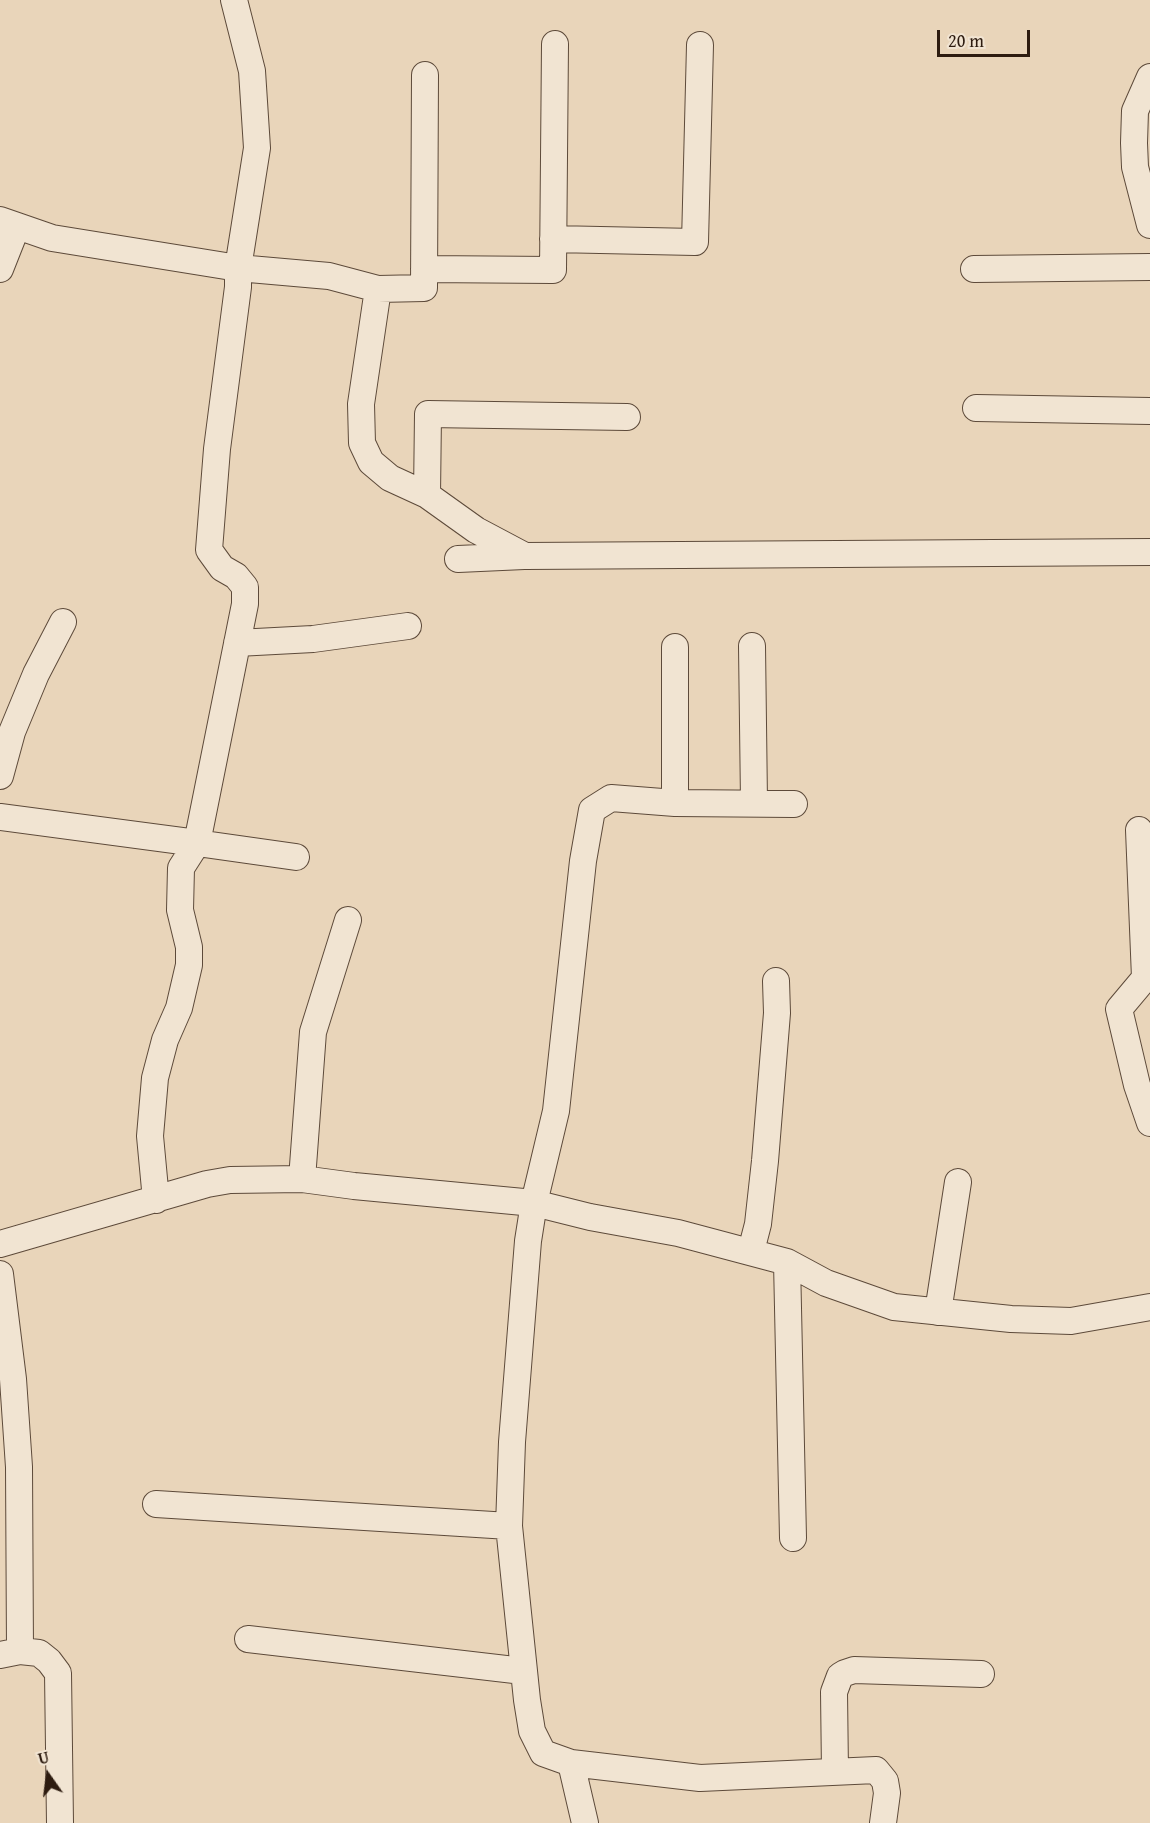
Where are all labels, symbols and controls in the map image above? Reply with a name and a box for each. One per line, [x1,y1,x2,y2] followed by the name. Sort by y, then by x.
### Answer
[940,18,1033,56] scale bar
[948,27,984,54] text: 20 m
[18,1745,78,1805] north arrow
[36,1745,52,1770] text: U

